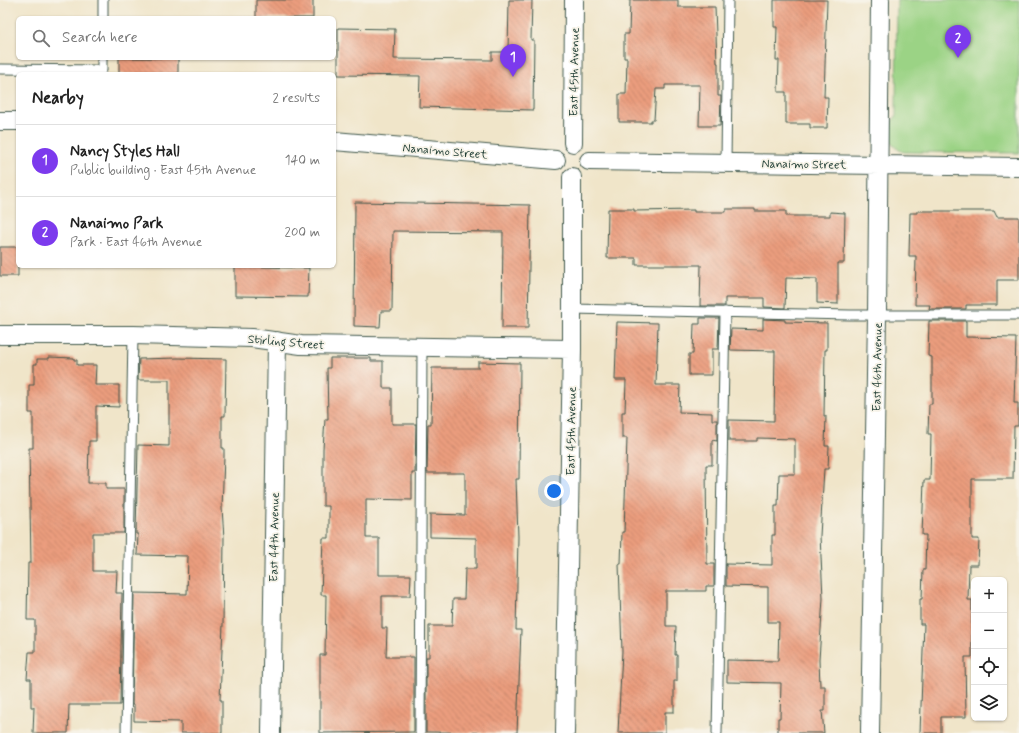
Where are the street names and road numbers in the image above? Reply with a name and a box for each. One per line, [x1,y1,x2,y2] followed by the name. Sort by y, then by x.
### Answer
[566,27,584,117] street label: East 45th Avenue
[402,140,488,164] street label: Nanaimo Street
[761,156,847,174] street label: Nanaimo Street
[869,322,887,412] street label: East 46th Avenue
[247,332,325,355] street label: Stirling Street
[563,386,581,476] street label: East 45th Avenue
[266,492,284,582] street label: East 44th Avenue

